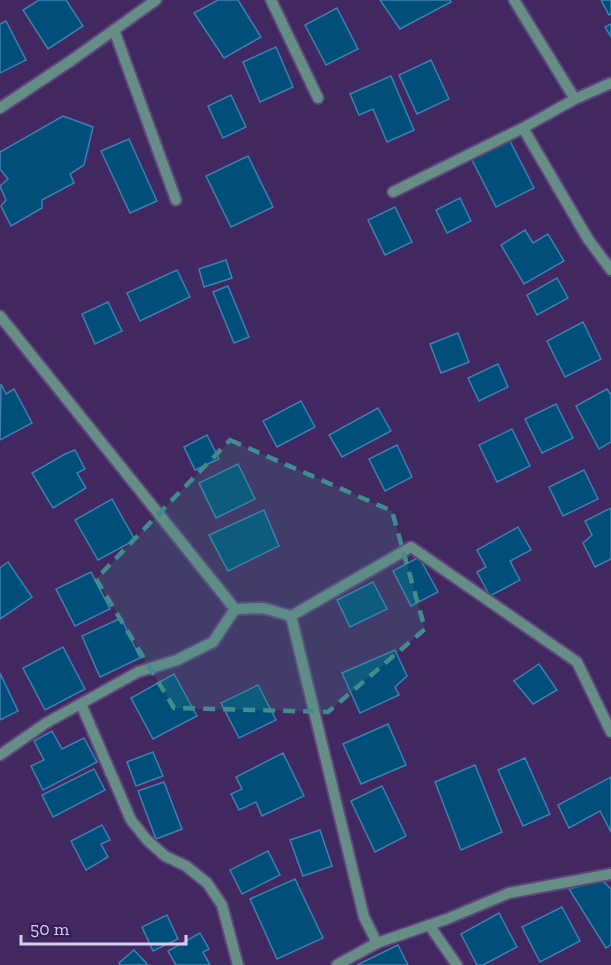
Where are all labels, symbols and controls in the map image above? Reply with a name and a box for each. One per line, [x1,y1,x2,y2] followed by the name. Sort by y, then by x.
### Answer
[21,908,186,946] scale bar
[30,918,70,940] text: 50 m

